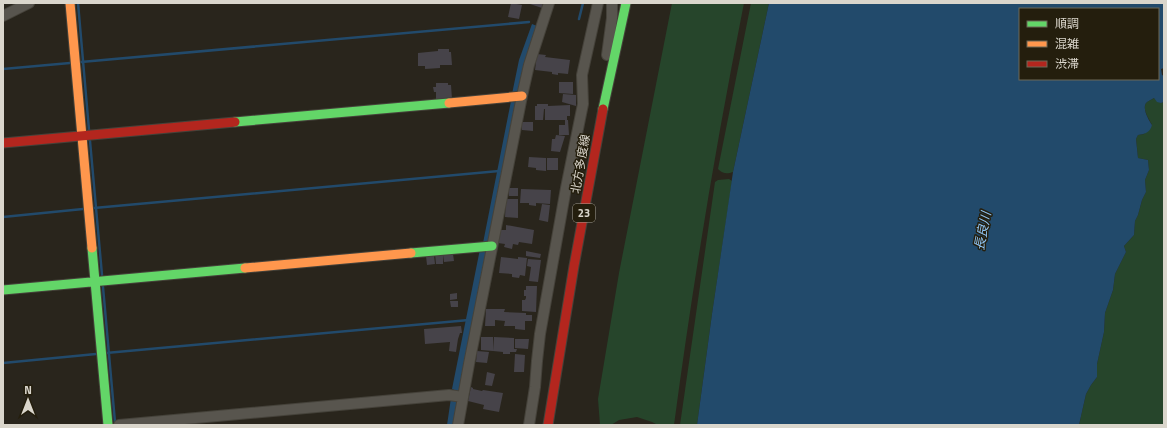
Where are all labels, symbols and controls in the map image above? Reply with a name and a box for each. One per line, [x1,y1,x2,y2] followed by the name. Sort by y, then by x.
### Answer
[1019,8,1159,80] legend
[1055,14,1079,33] text: 順調
[1055,34,1079,53] text: 混雑
[1055,54,1079,73] text: 渋滞
[565,133,595,195] street label: 北方多度線
[573,204,595,222] road number: 23
[968,208,996,252] water label: 長良川
[8,380,48,420] north arrow
[24,382,32,398] text: N

